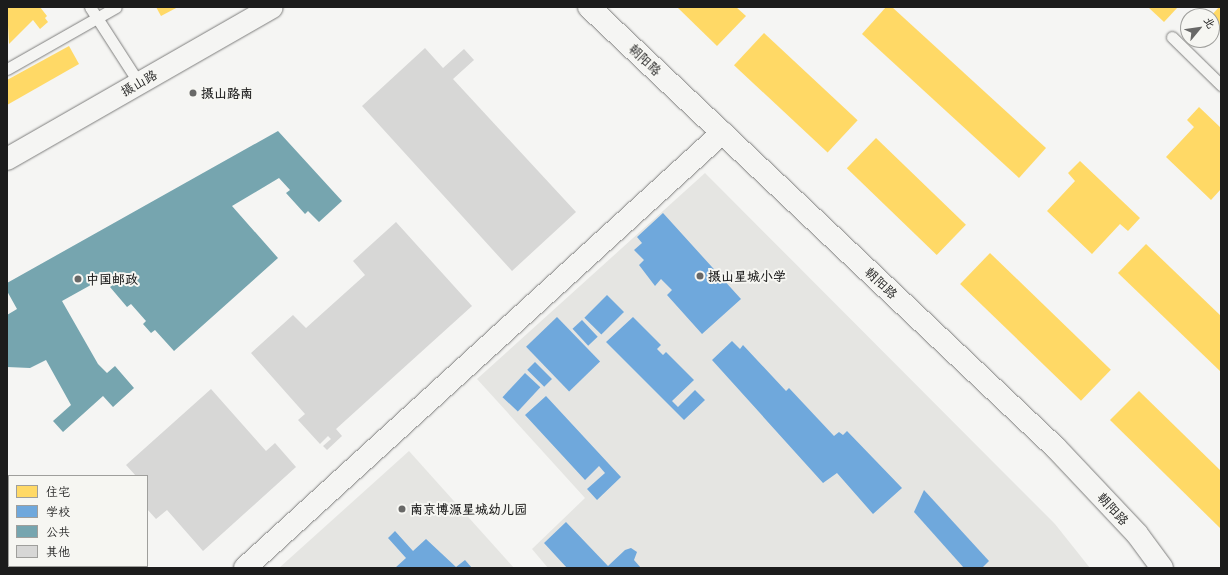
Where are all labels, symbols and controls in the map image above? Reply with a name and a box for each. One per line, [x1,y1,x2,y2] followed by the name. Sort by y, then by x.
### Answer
[1180,8,1220,48] north arrow
[1201,14,1218,31] text: 北
[625,41,665,79] street label: 朝阳路
[118,66,160,100] street label: 摄山路
[201,85,253,101] place label: 摄山路南
[188,88,198,98] marker: 摄山路南
[861,264,901,302] street label: 朝阳路
[708,268,786,284] place label: 摄山星城小学
[86,271,138,287] place label: 中国邮政
[695,271,705,281] marker: 摄山星城小学
[73,274,83,284] marker: 中国邮政
[8,475,148,567] legend
[46,483,70,500] text: 住宅
[1094,489,1132,529] street label: 朝阳路
[410,501,527,517] place label: 南京博源星城幼儿园
[46,503,70,520] text: 学校
[397,504,407,514] marker: 南京博源星城幼儿园
[46,523,70,540] text: 公共
[46,543,70,560] text: 其他

